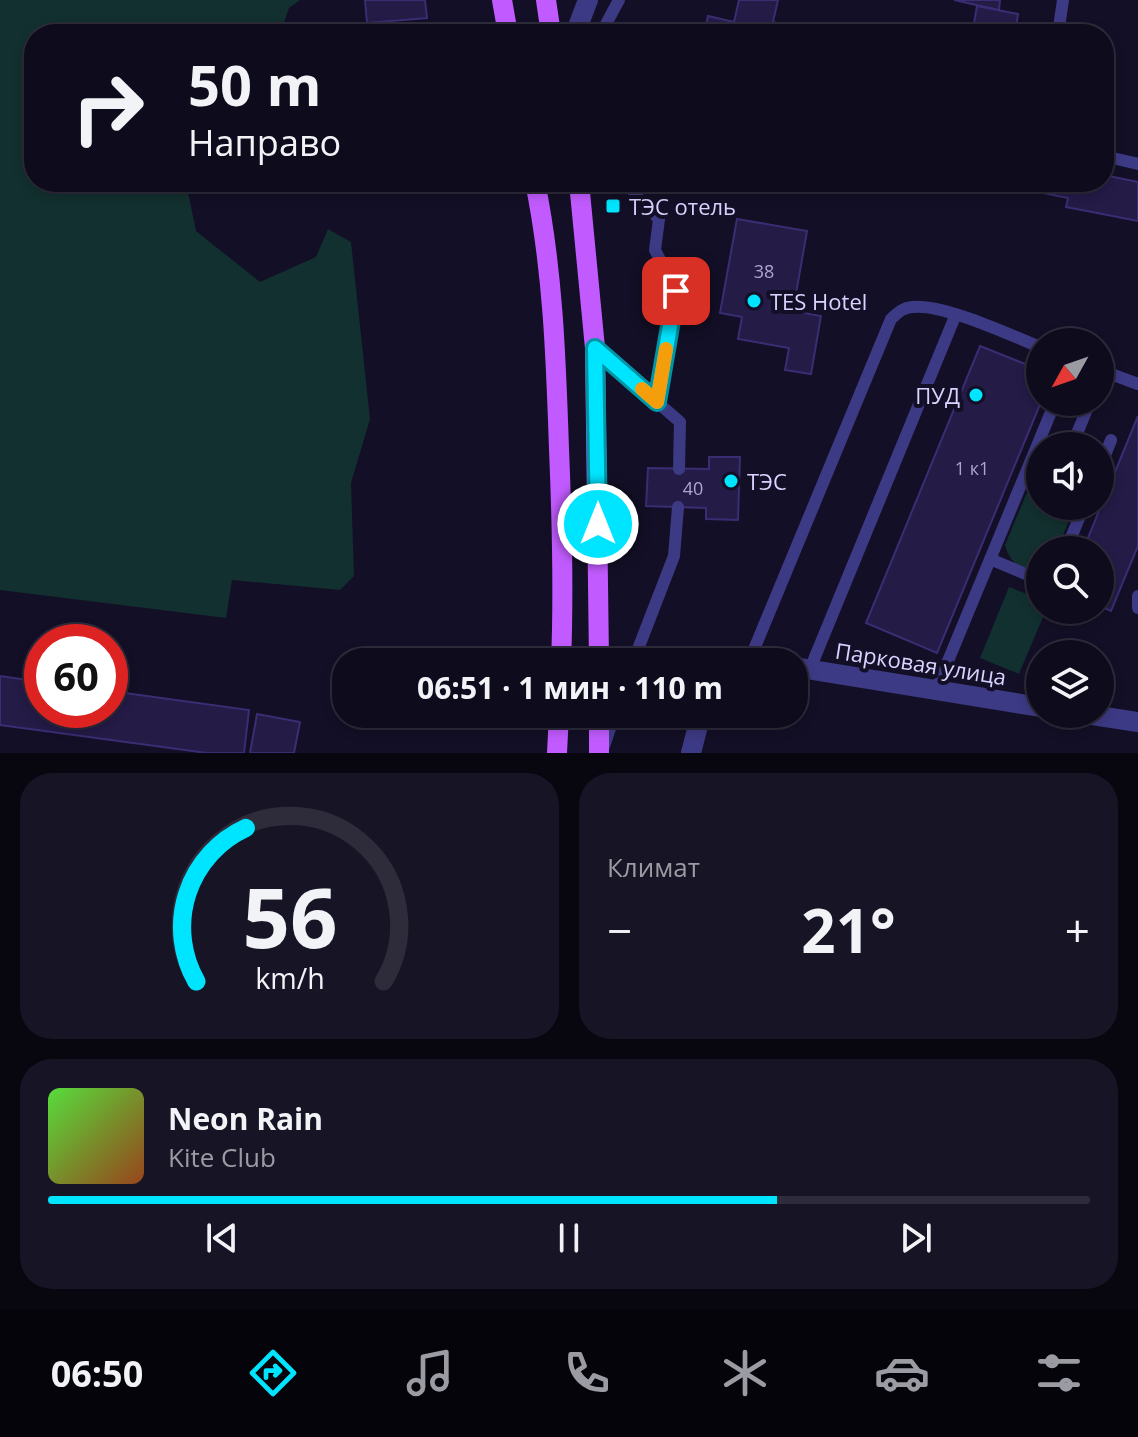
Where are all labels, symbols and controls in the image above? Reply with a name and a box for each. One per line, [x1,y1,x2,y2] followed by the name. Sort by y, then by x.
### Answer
[188,46,322,122] text: 50 m
[56,56,160,160] icon: right
[188,118,341,167] text: Направо
[629,191,736,221] place label: ТЭС отель
[604,197,622,215] marker: ТЭС отель
[642,257,710,325] pin
[754,259,774,283] house number: 38
[654,269,698,313] icon: arrive
[770,286,867,316] place label: TES Hotel
[745,292,763,310] marker: TES Hotel
[1026,328,1114,416] north arrow
[1026,328,1114,728] map controls
[915,380,960,410] place label: ПУД
[967,386,985,404] marker: ПУД
[1026,432,1114,520] button: sound
[955,456,989,480] house number: 1 к1
[747,466,787,496] place label: ТЭС
[722,472,740,490] marker: ТЭС
[683,476,703,500] house number: 40
[556,482,640,566] position arrow
[1026,536,1114,624] button: search
[24,624,128,728] speed limit sign: 60
[833,635,1009,691] street label: Парковая улица
[1026,640,1114,728] button: layers
[417,667,723,708] text: 06:51 · 1 мин · 110 m
[607,849,700,885] text: Климат
[242,859,337,972] text: 56
[801,889,896,971] text: 21°
[607,900,632,960] text: −
[1065,900,1090,960] text: +
[255,958,324,997] text: km/h
[168,1098,323,1139] text: Neon Rain
[168,1139,276,1175] text: Kite Club
[200,1216,244,1260] icon: previous
[547,1216,591,1260] icon: pause
[894,1216,938,1260] icon: next
[245,1345,301,1401] icon: directions
[402,1345,458,1401] icon: music
[559,1345,615,1401] icon: phone
[717,1345,773,1401] icon: climate
[874,1345,930,1401] icon: car
[1031,1345,1087,1401] icon: filters
[51,1349,143,1398] text: 06:50

